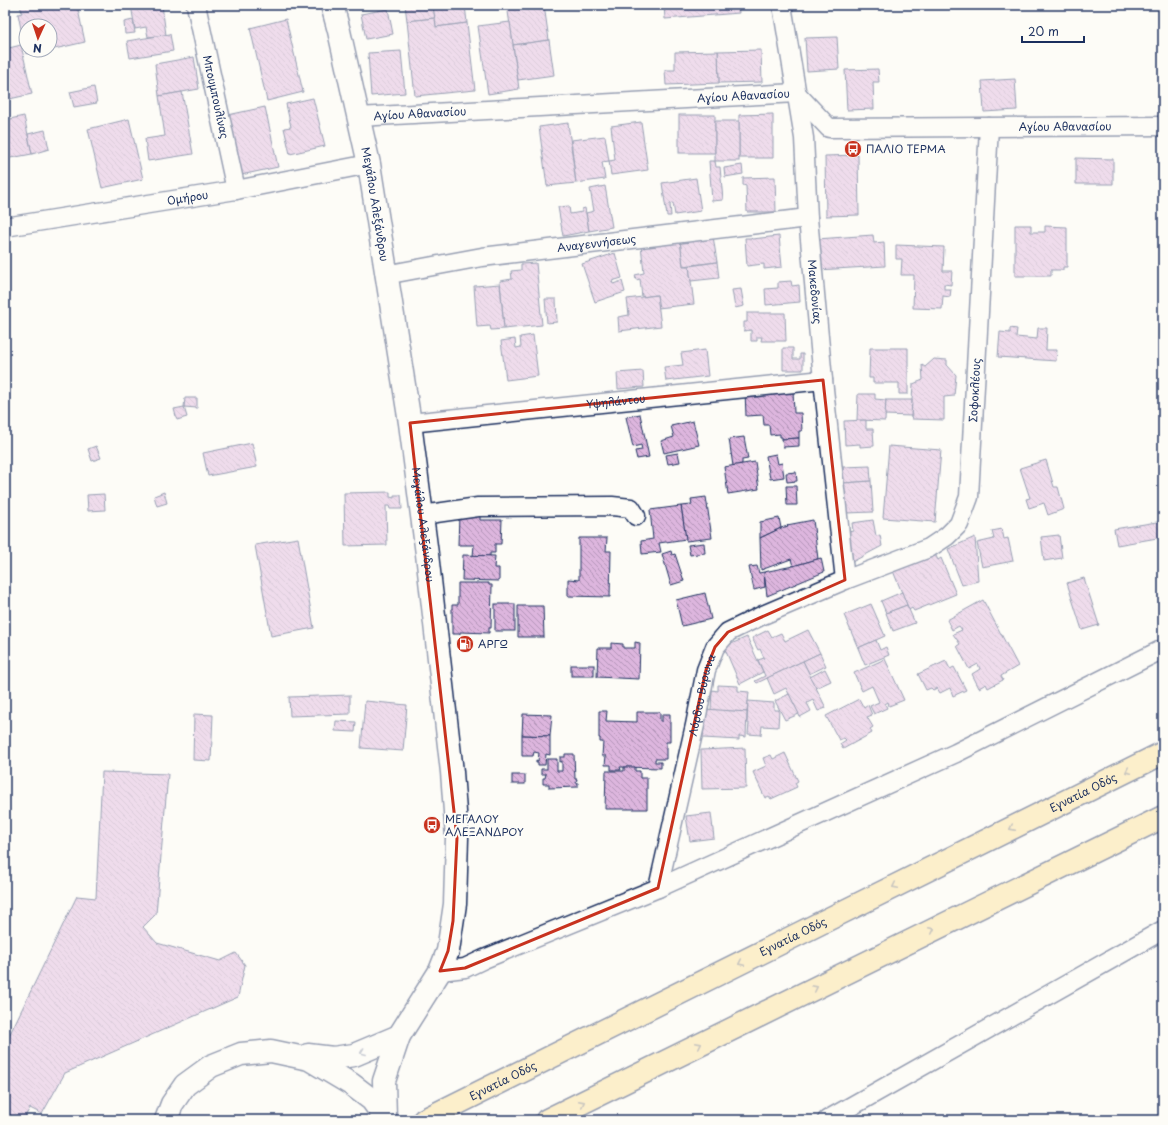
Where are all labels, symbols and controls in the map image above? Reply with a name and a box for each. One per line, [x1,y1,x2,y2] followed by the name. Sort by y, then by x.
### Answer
[18,18,58,58] north arrow
[1022,18,1084,44] scale bar
[1028,22,1059,40] text: 20 m
[32,40,42,57] text: N
[199,53,234,140] street label: Μπουμπουλίνας
[697,84,790,106] street label: Αγίου Αθανασίου
[373,102,467,124] street label: Αγίου Αθανασίου
[1019,117,1112,135] street label: Αγίου Αθανασίου
[843,139,863,159] bus stop icon: ΠΑΛΙΟ ΤΕΡΜΑ
[866,140,946,157] place label: ΠΑΛΙΟ ΤΕΡΜΑ
[357,145,393,263] street label: Μεγάλου Αλεξάνδρου
[166,186,209,209] street label: Ομήρου
[556,230,637,256] street label: Αναγεννήσεως
[804,259,827,325] street label: Μακεδονίας
[964,357,985,423] street label: Σοφοκλέους
[585,390,646,413] street label: Υψηλάντου
[408,466,439,583] street label: Μεγάλου Αλεξάνδρου
[455,634,475,654] fuel station icon: ΑΡΓΩ
[478,635,508,652] place label: ΑΡΓΩ
[684,651,720,738] street label: Λόρδου Βύρωνα
[1125,766,1132,774] one-way arrow
[1047,768,1120,816] street label: Εγνατία Οδός
[445,810,524,840] place label: ΜΕΓΑΛΟΥ ΑΛΕΞΑΝΔΡΟΥ
[422,815,442,835] bus stop icon: ΜΕΓΑΛΟΥ ΑΛΕΞΑΝΔΡΟΥ
[1008,824,1016,831] one-way arrow
[892,881,899,889] one-way arrow
[756,912,830,960] street label: Εγνατία Οδός
[928,927,935,935] one-way arrow
[738,958,745,966] one-way arrow
[811,985,819,993] one-way arrow
[695,1042,702,1050] one-way arrow
[359,1047,366,1055] one-way arrow
[466,1056,539,1104] street label: Εγνατία Οδός
[578,1100,585,1108] one-way arrow

